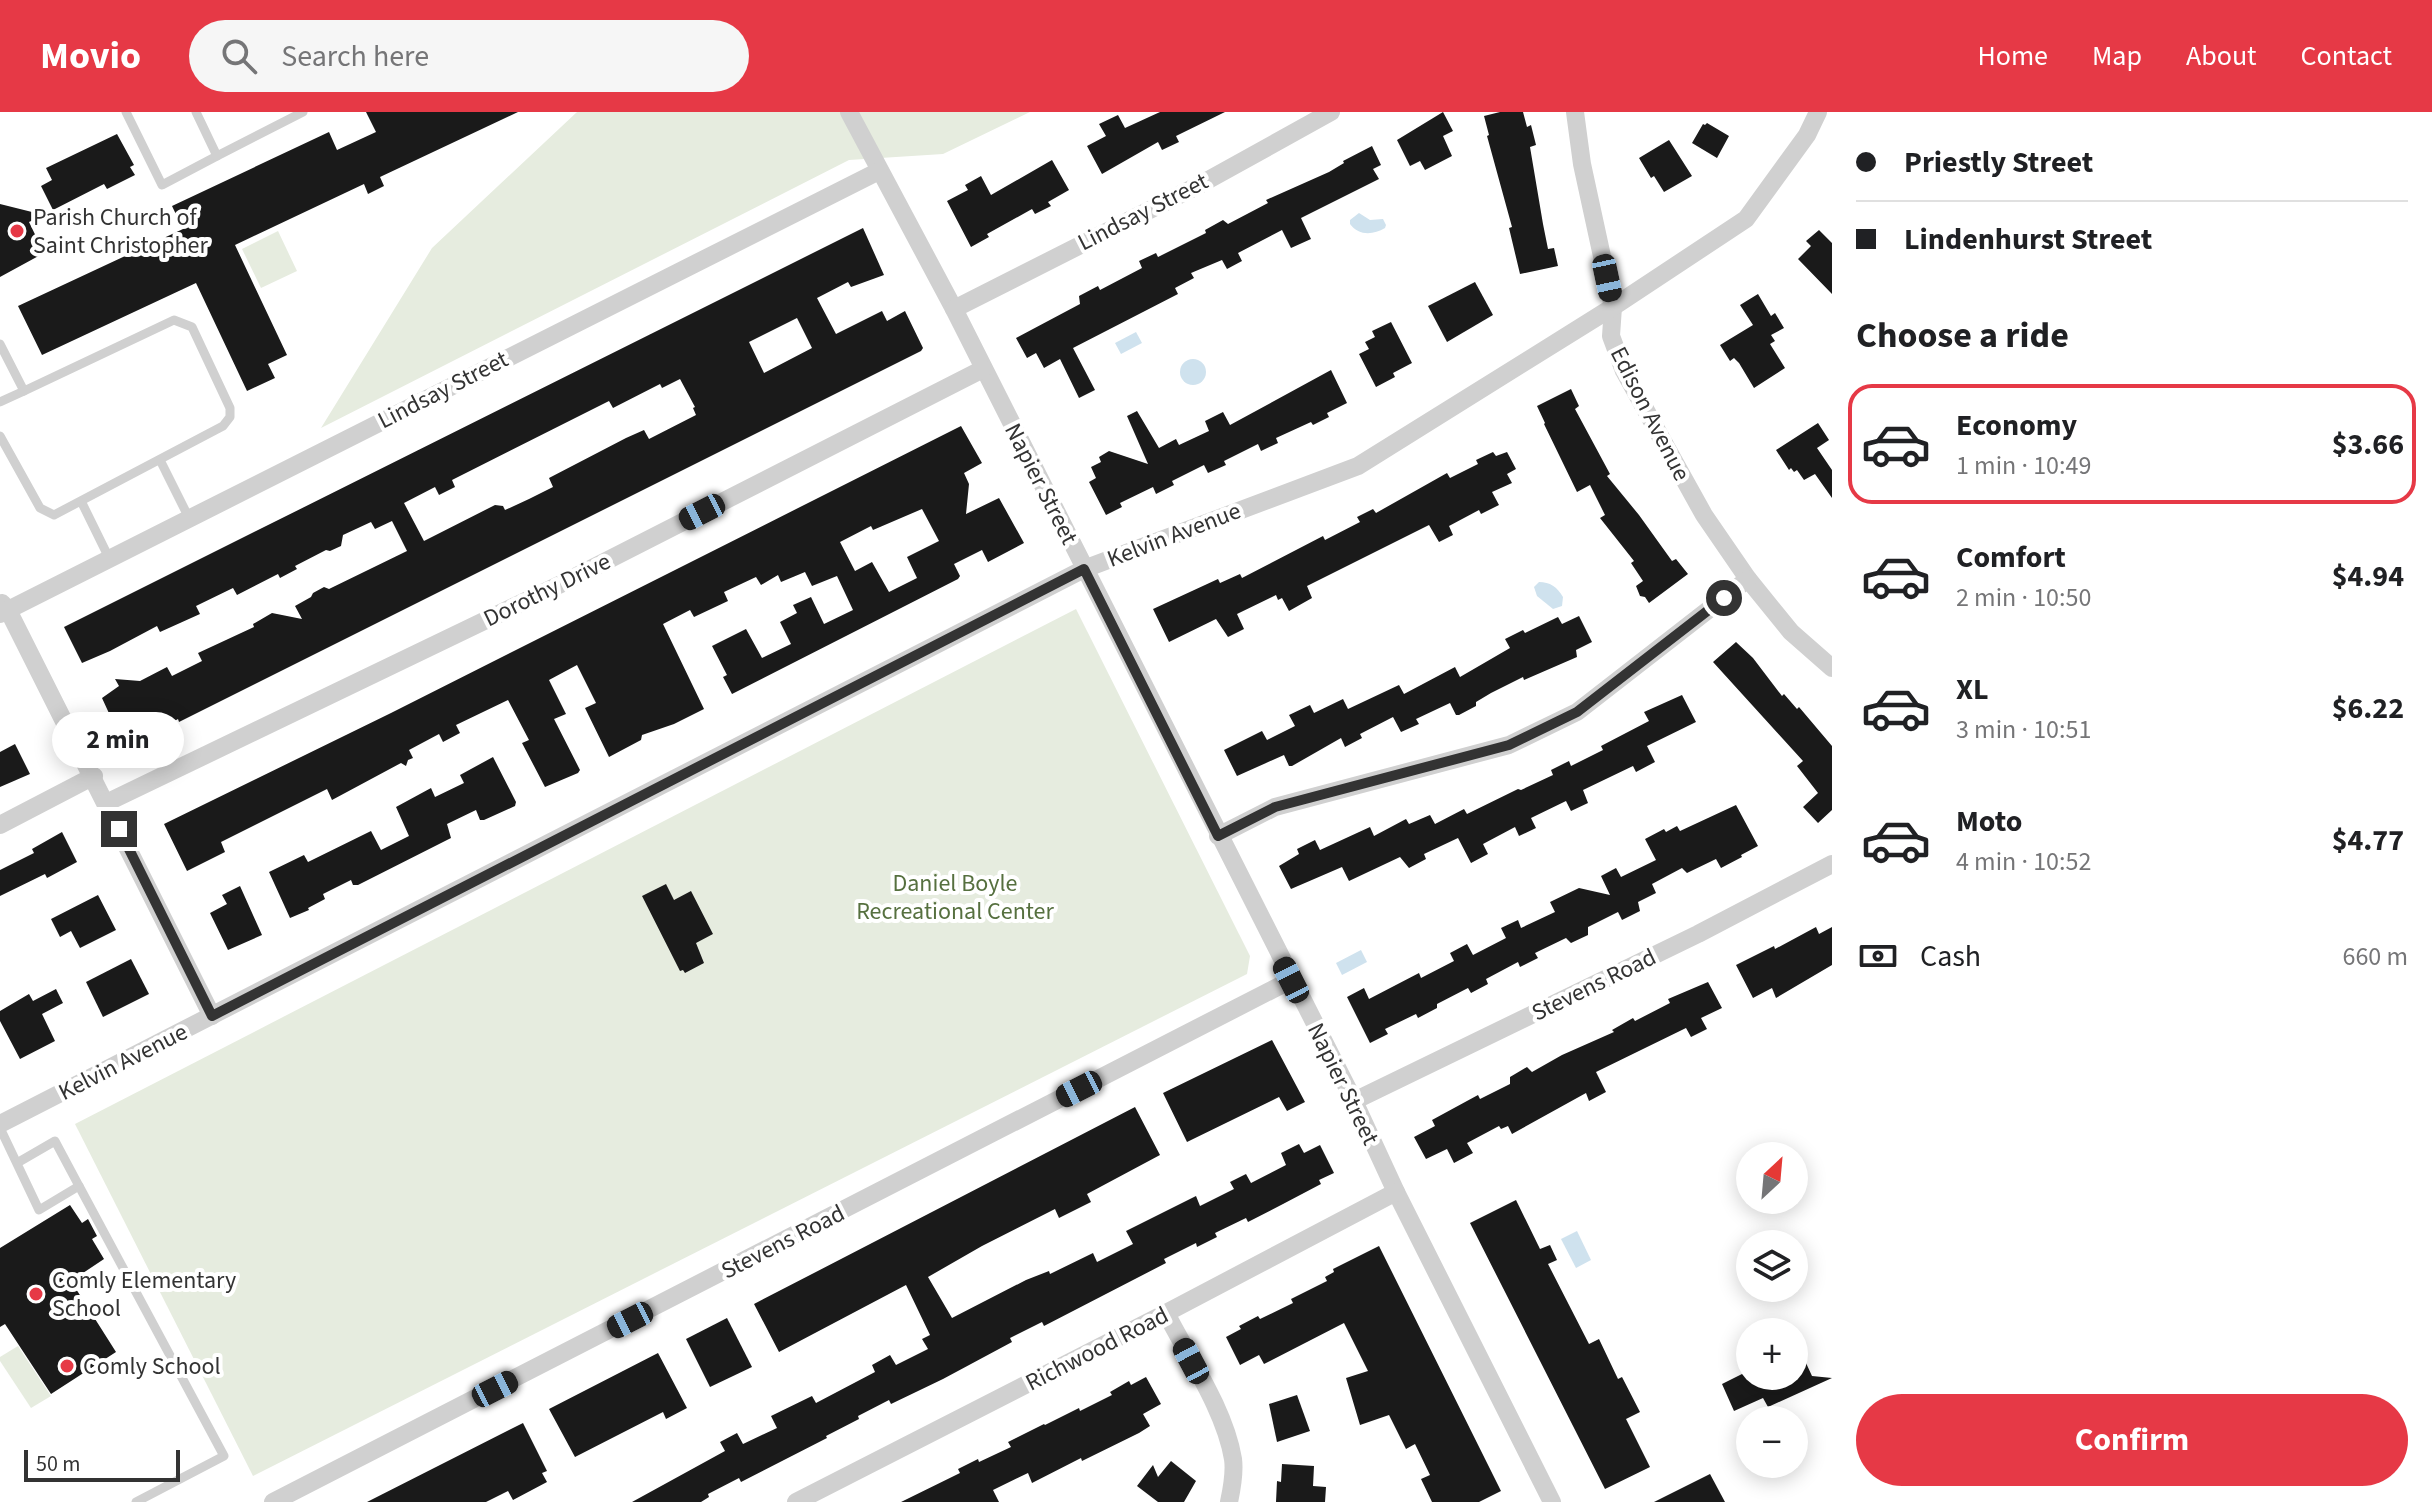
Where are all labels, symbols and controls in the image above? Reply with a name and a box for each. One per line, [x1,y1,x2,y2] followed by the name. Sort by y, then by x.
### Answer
[189,20,749,92] search box
[40,29,141,83] text: Movio
[217,34,261,78] icon: search
[281,35,429,78] text: Search here
[1977,36,2048,76] text: Home
[2092,36,2142,76] text: Map
[2186,36,2257,76] text: About
[2301,36,2392,76] text: Contact
[1904,141,2093,184] text: Priestly Street
[1072,164,1214,260] street label: Lindsay Street
[33,200,208,263] place label: Parish Church of Saint Christopher
[1904,218,2152,261] text: Lindenhurst Street
[8,222,26,240] marker: Parish Church of Saint Christopher
[1590,252,1624,304] car
[1856,310,2069,361] text: Choose a ride
[1601,341,1699,487] street label: Edison Avenue
[372,342,514,438] street label: Lindsay Street
[1956,404,2077,447] text: Economy
[1860,408,1932,480] icon: car
[995,417,1087,551] street label: Napier Street
[2332,423,2404,466] text: $3.66
[1956,447,2091,484] text: 1 min · 10:49
[675,490,729,534] car
[1102,493,1246,577] street label: Kelvin Avenue
[1956,536,2066,579] text: Comfort
[1860,540,1932,612] icon: car
[477,544,617,636] street label: Dorothy Drive
[2332,555,2404,598] text: $4.94
[1956,579,2091,616] text: 2 min · 10:50
[1706,580,1742,616] route start
[1956,668,1989,711] text: XL
[1860,672,1932,744] icon: car
[2332,687,2404,730] text: $6.22
[1956,711,2091,748] text: 3 min · 10:51
[53,713,185,769] callout: 2 min
[86,721,150,758] text: 2 min
[1956,800,2022,843] text: Moto
[1860,804,1932,876] icon: car
[101,811,137,847] route end
[2332,819,2404,862] text: $4.77
[1956,843,2091,880] text: 4 min · 10:52
[856,866,1054,929] park label: Daniel Boyle Recreational Center
[1856,934,1900,978] icon: cash
[1920,935,1981,978] text: Cash
[2342,938,2408,975] text: 660 m
[1526,940,1662,1030] street label: Stevens Road
[1269,953,1313,1007] car
[52,1014,194,1110] street label: Kelvin Avenue
[1298,1017,1388,1151] street label: Napier Street
[1052,1067,1106,1111] car
[1736,1142,1808,1214] north arrow
[1736,1142,1808,1478] map controls
[715,1196,851,1288] street label: Stevens Road
[1736,1230,1808,1302] button: layers
[52,1263,236,1326] place label: Comly Elementary School
[27,1285,45,1303] marker: Comly Elementary School
[603,1298,657,1342] car
[1019,1298,1175,1400] street label: Richwood Road
[1736,1318,1808,1390] button: +
[1169,1334,1213,1388] car
[83,1349,221,1384] place label: Comly School
[58,1357,76,1375] marker: Comly School
[468,1367,522,1411] car
[1856,1394,2408,1486] button: Confirm
[1736,1406,1808,1478] button: −
[24,1446,180,1482] scale bar
[36,1448,81,1480] text: 50 m

